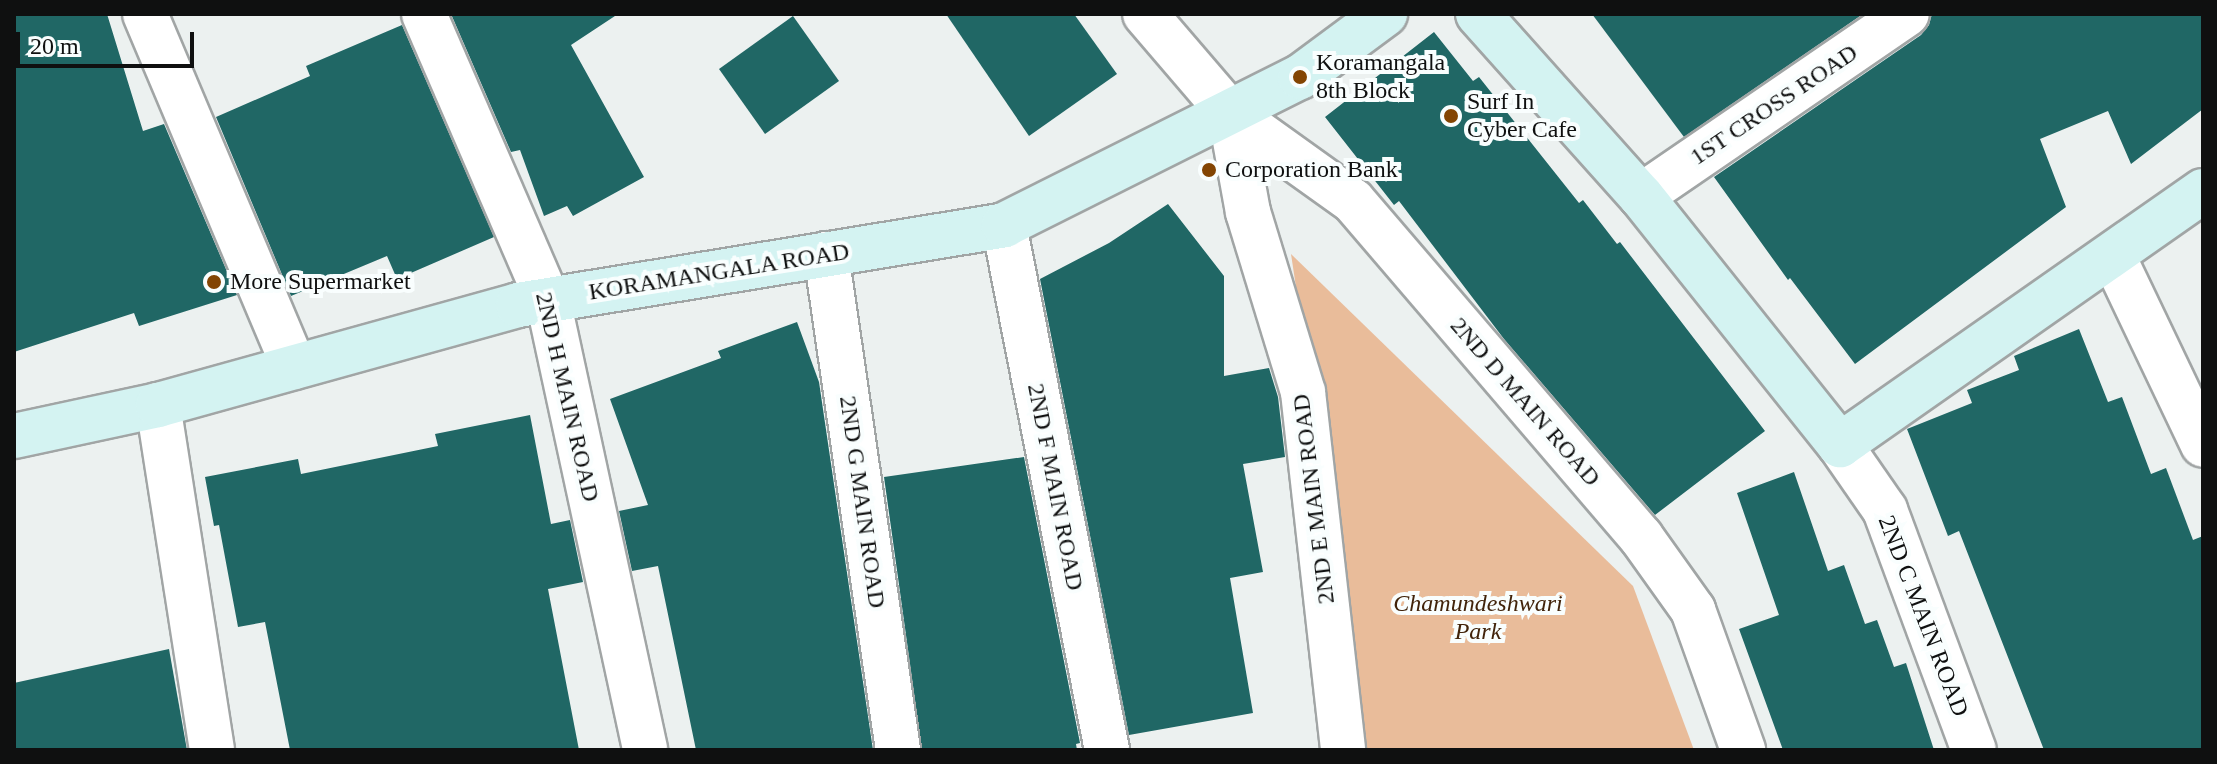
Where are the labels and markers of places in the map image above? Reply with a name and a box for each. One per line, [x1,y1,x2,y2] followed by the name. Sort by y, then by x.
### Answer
[1316,49,1445,105] place label: Koramangala 8th Block
[1291,68,1309,86] marker: Koramangala 8th Block
[1467,88,1577,144] place label: Surf In Cyber Cafe
[1442,107,1460,125] marker: Surf In Cyber Cafe
[1225,156,1398,184] place label: Corporation Bank
[1200,161,1218,179] marker: Corporation Bank
[230,268,411,296] place label: More Supermarket
[205,273,223,291] marker: More Supermarket

